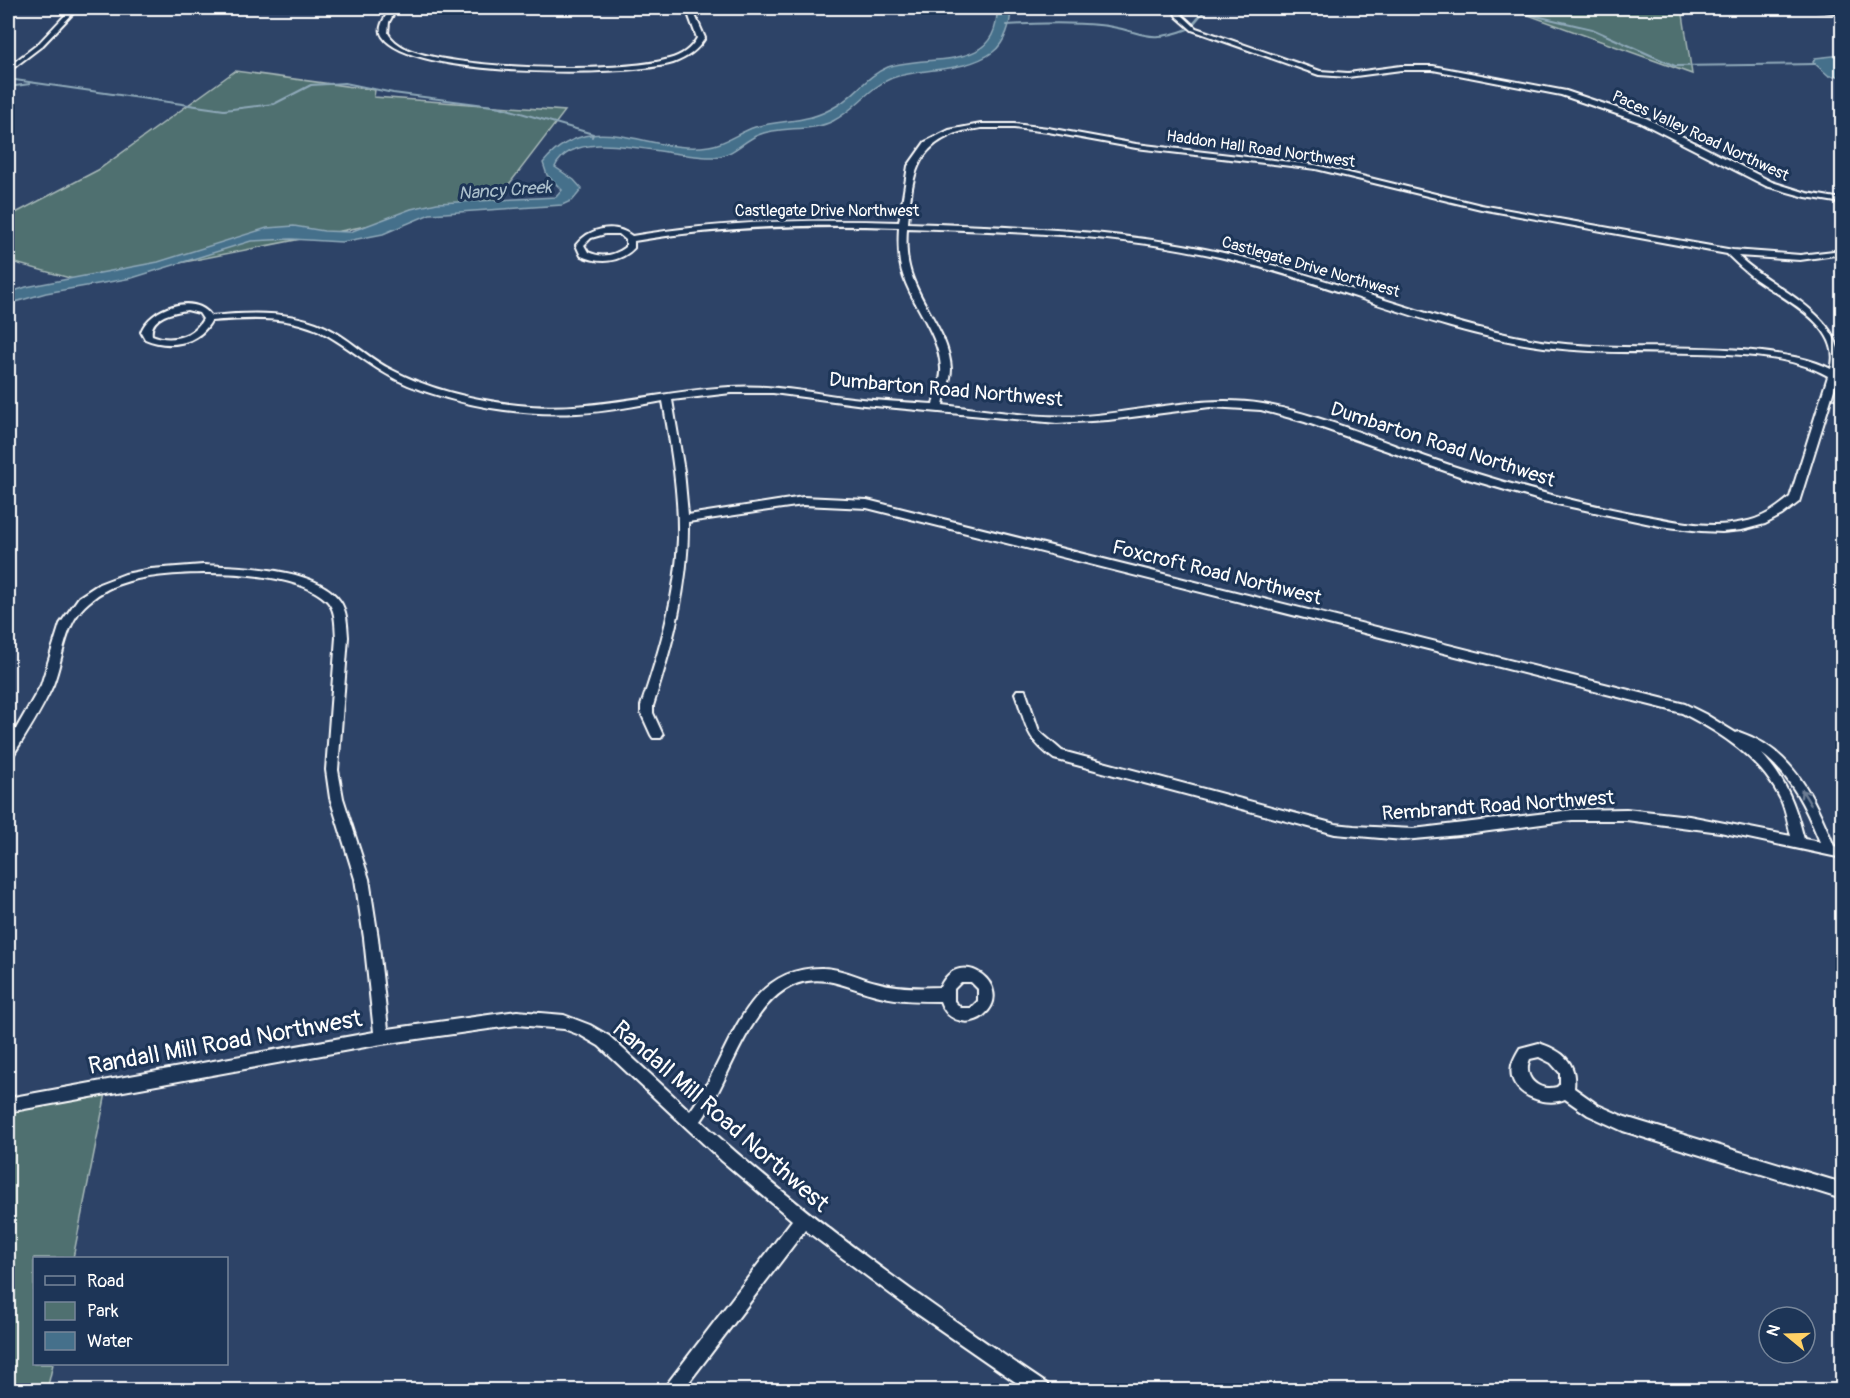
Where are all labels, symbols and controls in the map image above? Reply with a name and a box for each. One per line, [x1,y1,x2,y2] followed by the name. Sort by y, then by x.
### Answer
[1609,86,1793,186] street label: Paces Valley Road Northwest
[1165,126,1357,172] street label: Haddon Hall Road Northwest
[458,176,554,205] water label: Nancy Creek
[735,201,920,221] street label: Castlegate Drive Northwest
[1219,232,1403,302] street label: Castlegate Drive Northwest
[828,367,1065,412] street label: Dumbarton Road Northwest
[1327,396,1559,493] street label: Dumbarton Road Northwest
[1110,534,1325,611] street label: Foxcroft Road Northwest
[1381,785,1616,826] street label: Rembrandt Road Northwest
[1800,789,1812,806] one-way arrow
[86,1004,365,1081] street label: Randall Mill Road Northwest
[606,1014,835,1219] street label: Randall Mill Road Northwest
[33,1257,228,1365] legend
[87,1270,124,1293] text: Road
[87,1300,119,1323] text: Park
[1757,1305,1817,1365] north arrow
[1763,1322,1785,1339] text: N
[87,1330,133,1353] text: Water

